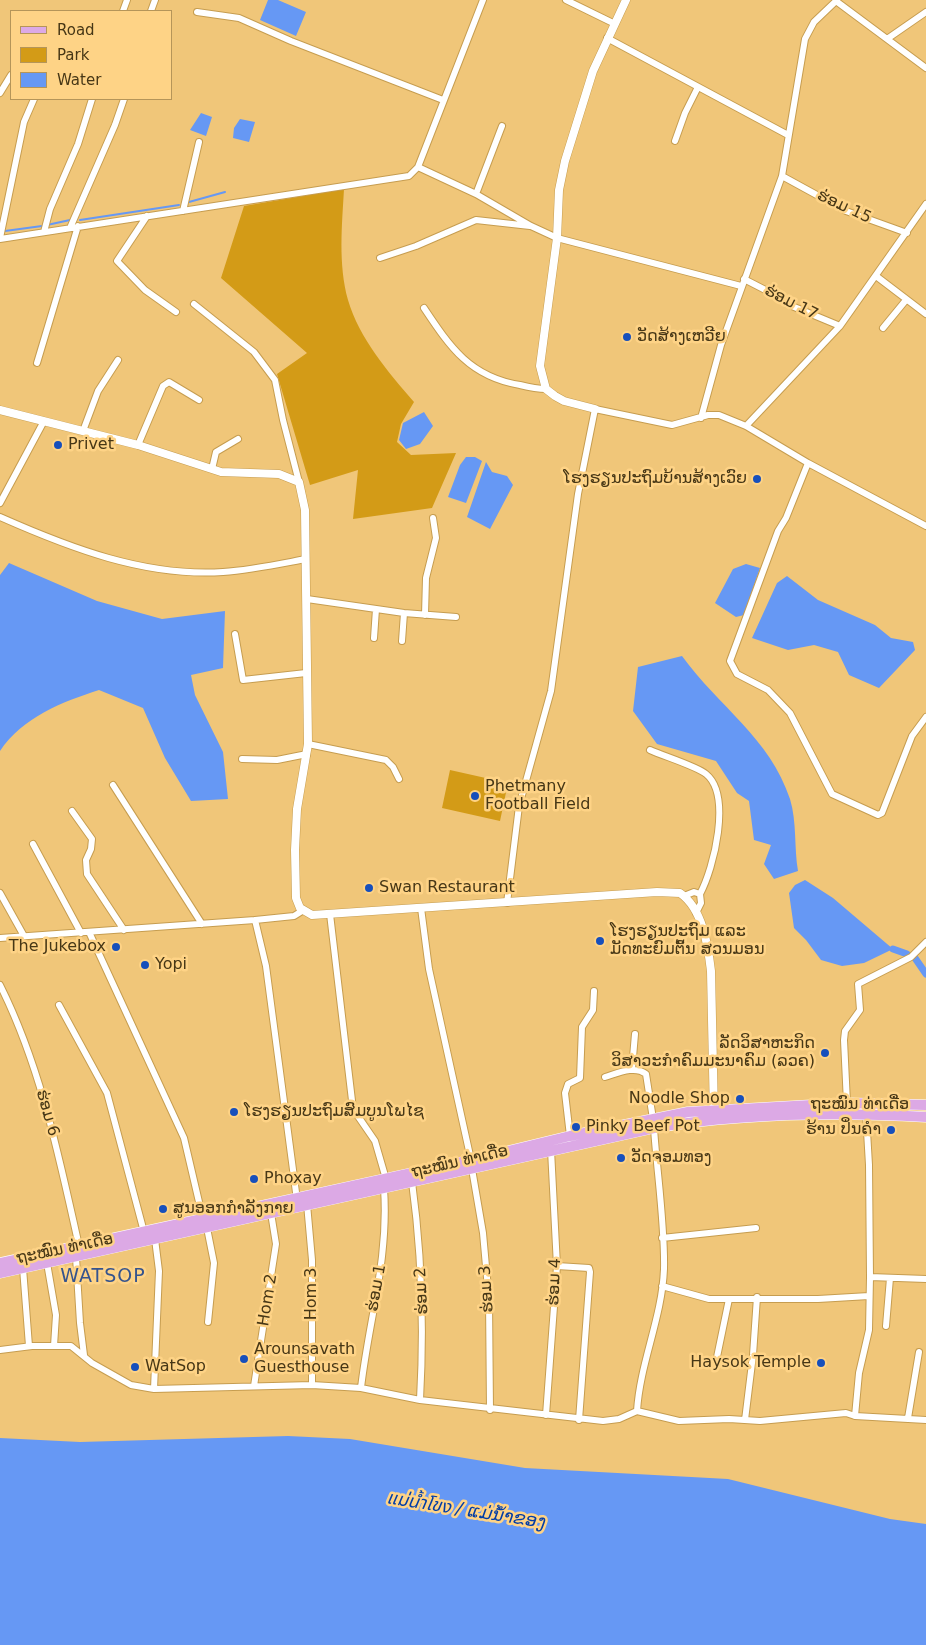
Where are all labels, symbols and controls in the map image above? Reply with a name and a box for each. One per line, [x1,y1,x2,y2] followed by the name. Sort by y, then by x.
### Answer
[10,10,172,100] legend
[57,21,95,39] text: Road
[57,46,89,64] text: Park
[57,71,101,89] text: Water
[814,186,874,228] street label: ຮ່ອມ 15
[761,281,821,325] street label: ຮ່ອມ 17
[637,327,726,347] place label: ວັດສ້າງເຫວີຍ
[621,331,633,343] marker: ວັດສ້າງເຫວີຍ
[68,435,114,455] place label: Privet
[52,439,64,451] marker: Privet
[563,469,747,489] place label: ໂຮງຮຽນປະຖົມບ້ານສ້າງເວົຍ
[751,473,763,485] marker: ໂຮງຮຽນປະຖົມບ້ານສ້າງເວົຍ
[485,777,590,815] place label: Phetmany Football Field
[469,790,481,802] marker: Phetmany Football Field
[379,878,515,898] place label: Swan Restaurant
[363,882,375,894] marker: Swan Restaurant
[610,922,764,960] place label: ໂຮງຮຽນປະຖົມ ແລະ ມັດທະຍົມຕົ້ນ ສວນມອນ
[594,935,606,947] marker: ໂຮງຮຽນປະຖົມ ແລະ ມັດທະຍົມຕົ້ນ ສວນມອນ
[9,937,106,957] place label: The Jukebox
[110,941,122,953] marker: The Jukebox
[155,955,187,975] place label: Yopi
[139,959,151,971] marker: Yopi
[611,1034,815,1072] place label: ລັດວິສາຫະກິດ ວິສາວະກຳຄົມມະນາຄົມ (ລວຄ)
[819,1047,831,1059] marker: ລັດວິສາຫະກິດ ວິສາວະກຳຄົມມະນາຄົມ (ລວຄ)
[31,1087,63,1139] street label: ຮ່ອມ 6
[629,1089,730,1109] place label: Noodle Shop
[734,1093,746,1105] marker: Noodle Shop
[811,1095,909,1115] street label: ຖະໝົນ ທ່າເດື່ອ
[244,1102,424,1122] place label: ໂຮງຮຽນປະຖົມສົມບູນໂພໄຊ
[228,1106,240,1118] marker: ໂຮງຮຽນປະຖົມສົມບູນໂພໄຊ
[586,1117,700,1137] place label: Pinky Beef Pot
[806,1120,881,1140] place label: ຮ້ານ ປິ່ນຄຳ
[570,1121,582,1133] marker: Pinky Beef Pot
[885,1124,897,1136] marker: ຮ້ານ ປິ່ນຄຳ
[410,1142,510,1182] street label: ຖະໝົນ ທ່າເດື່ອ
[631,1148,712,1168] place label: ວັດຈອມທອງ
[615,1152,627,1164] marker: ວັດຈອມທອງ
[264,1169,322,1189] place label: Phoxay
[248,1173,260,1185] marker: Phoxay
[173,1199,294,1219] place label: ສູນອອກກຳລັງກາຍ
[157,1203,169,1215] marker: ສູນອອກກຳລັງກາຍ
[15,1229,115,1269] street label: ຖະໝົນ ທ່າເດື່ອ
[545,1258,565,1306] street label: ຮ່ອມ 4
[363,1263,391,1313] street label: ຮ່ອມ 1
[476,1265,498,1313] street label: ຮ່ອມ 3
[60,1266,146,1288] district label: WATSOP
[411,1267,433,1315] street label: ຮ່ອມ 2
[302,1268,322,1320] street label: Hom 3
[254,1272,282,1328] street label: Hom 2
[254,1340,355,1378] place label: Arounsavath Guesthouse
[238,1353,250,1365] marker: Arounsavath Guesthouse
[690,1353,811,1373] place label: Haysok Temple
[145,1357,206,1377] place label: WatSop
[815,1357,827,1369] marker: Haysok Temple
[129,1361,141,1373] marker: WatSop
[385,1488,547,1534] water label: แม่น้ำโขง / ແມ່ນ້ຳຂອງ

